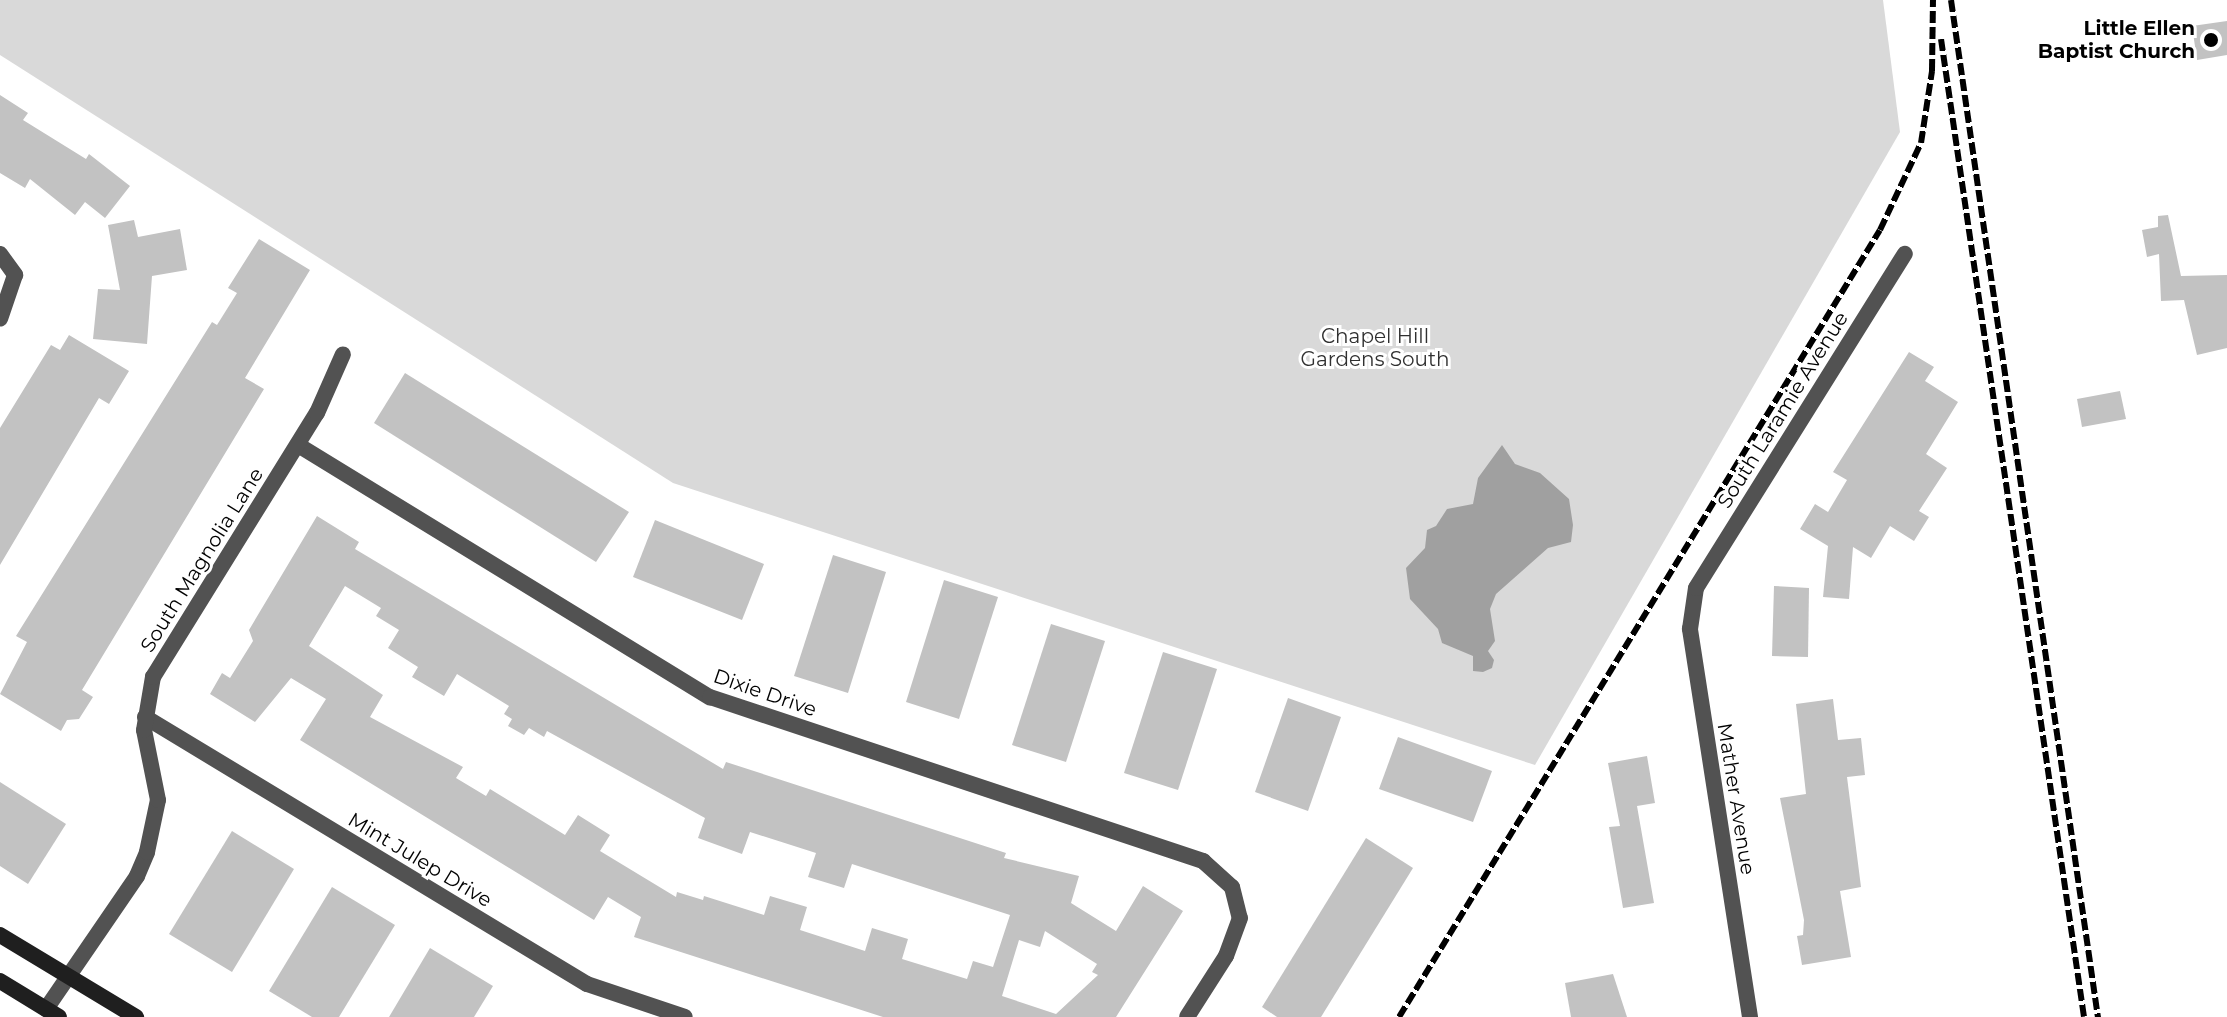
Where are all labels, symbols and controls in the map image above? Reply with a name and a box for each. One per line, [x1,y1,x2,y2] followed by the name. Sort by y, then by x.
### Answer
[2038,16,2195,63] place label: Little Ellen Baptist Church
[2202,31,2220,49] marker: Little Ellen Baptist Church
[1713,307,1853,513] street label: South Laramie Avenue
[1300,324,1450,371] park label: Chapel Hill Gardens South
[135,463,269,657] street label: South Magnolia Lane
[710,664,820,722] street label: Dixie Drive
[1712,721,1760,877] street label: Mather Avenue
[344,808,496,912] street label: Mint Julep Drive

